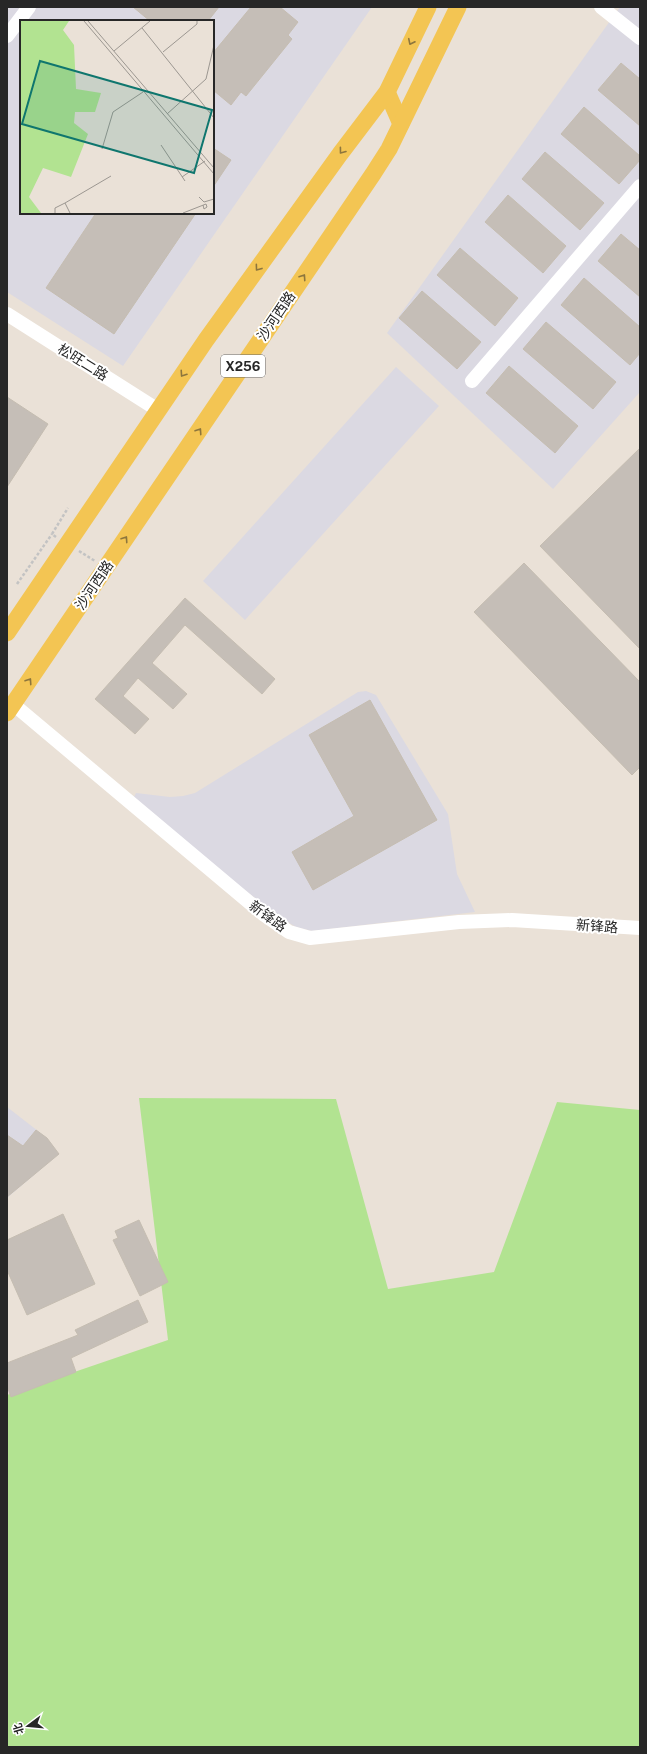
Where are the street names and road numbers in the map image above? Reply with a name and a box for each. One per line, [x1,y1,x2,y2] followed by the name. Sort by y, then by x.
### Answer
[254,288,298,344] street label: 沙河西路
[55,340,111,384] street label: 松旺二路
[221,355,265,377] road number: X256
[72,557,116,613] street label: 沙河西路
[246,897,290,935] street label: 新锋路
[575,917,619,935] street label: 新锋路

